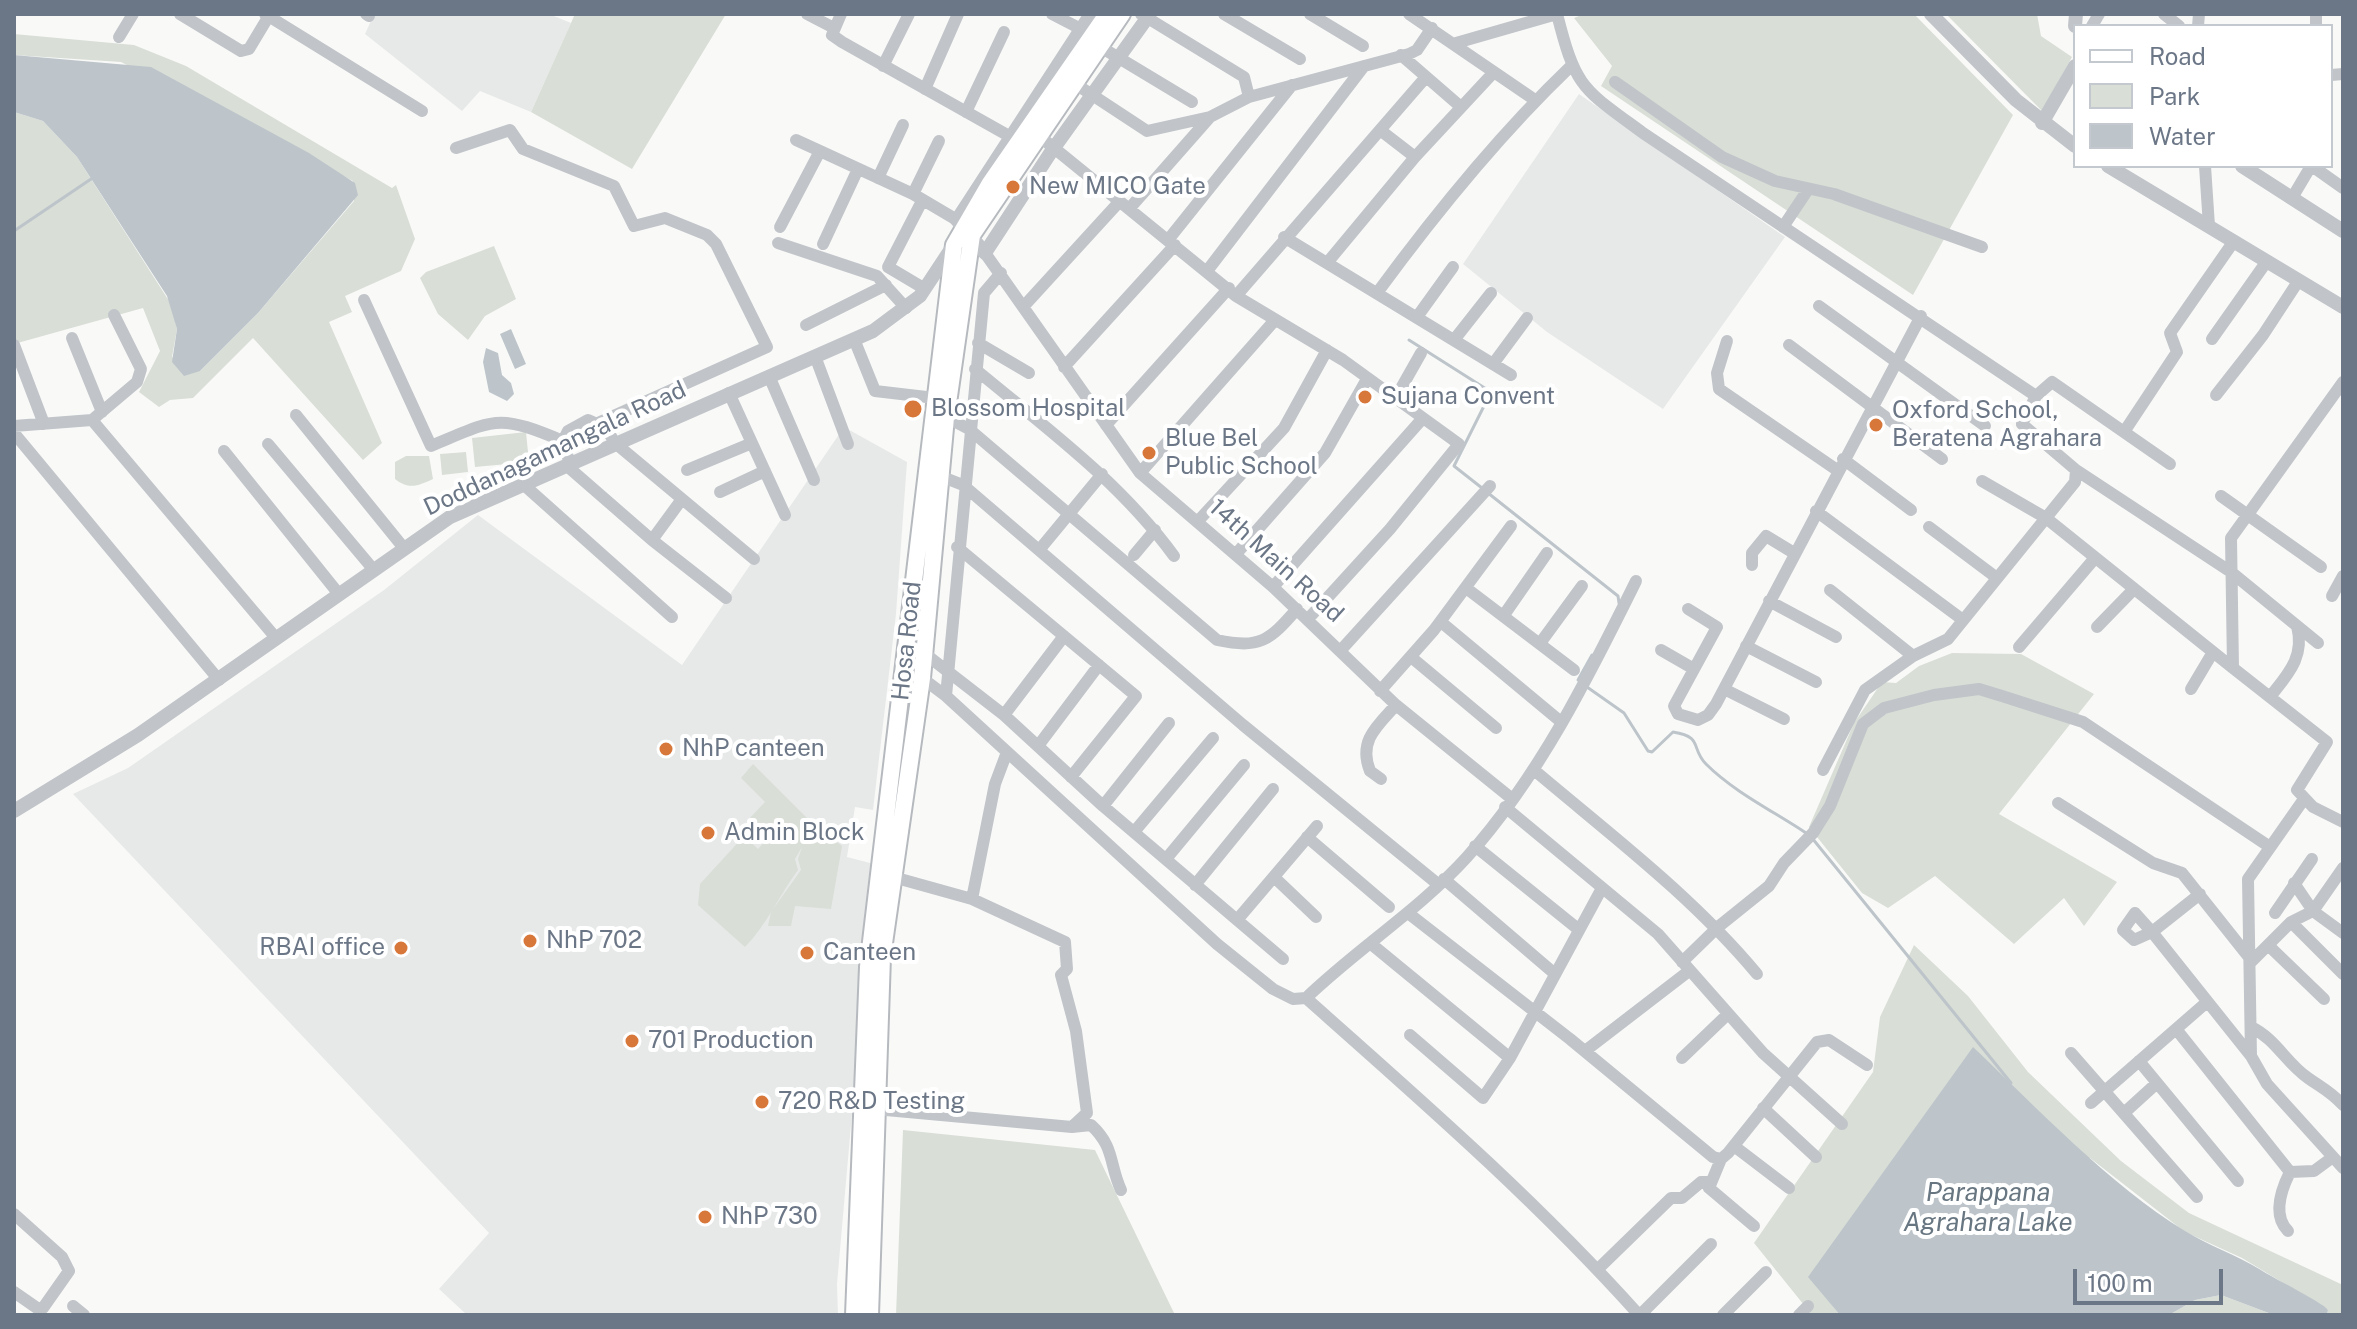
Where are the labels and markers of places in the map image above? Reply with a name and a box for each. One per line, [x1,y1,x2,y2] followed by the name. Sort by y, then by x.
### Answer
[1029,173,1206,201] place label: New MICO Gate
[1004,178,1022,196] marker: New MICO Gate
[1381,383,1555,411] place label: Sujana Convent
[1356,388,1374,406] marker: Sujana Convent
[931,395,1126,423] place label: Blossom Hospital
[1892,397,2102,453] place label: Oxford School, Beratena Agrahara
[902,398,924,420] marker: Blossom Hospital
[1867,416,1885,434] marker: Oxford School, Beratena Agrahara
[1165,425,1318,481] place label: Blue Bel Public School
[1140,444,1158,462] marker: Blue Bel Public School
[682,735,825,763] place label: NhP canteen
[657,740,675,758] marker: NhP canteen
[724,819,864,847] place label: Admin Block
[699,824,717,842] marker: Admin Block
[546,927,642,955] place label: NhP 702
[521,932,539,950] marker: NhP 702
[259,934,385,962] place label: RBAI office
[392,939,410,957] marker: RBAI office
[823,939,916,967] place label: Canteen
[798,944,816,962] marker: Canteen
[648,1027,814,1055] place label: 701 Production
[623,1032,641,1050] marker: 701 Production
[778,1088,965,1116] place label: 720 R&D Testing
[753,1093,771,1111] marker: 720 R&D Testing
[721,1203,818,1231] place label: NhP 730
[696,1208,714,1226] marker: NhP 730

